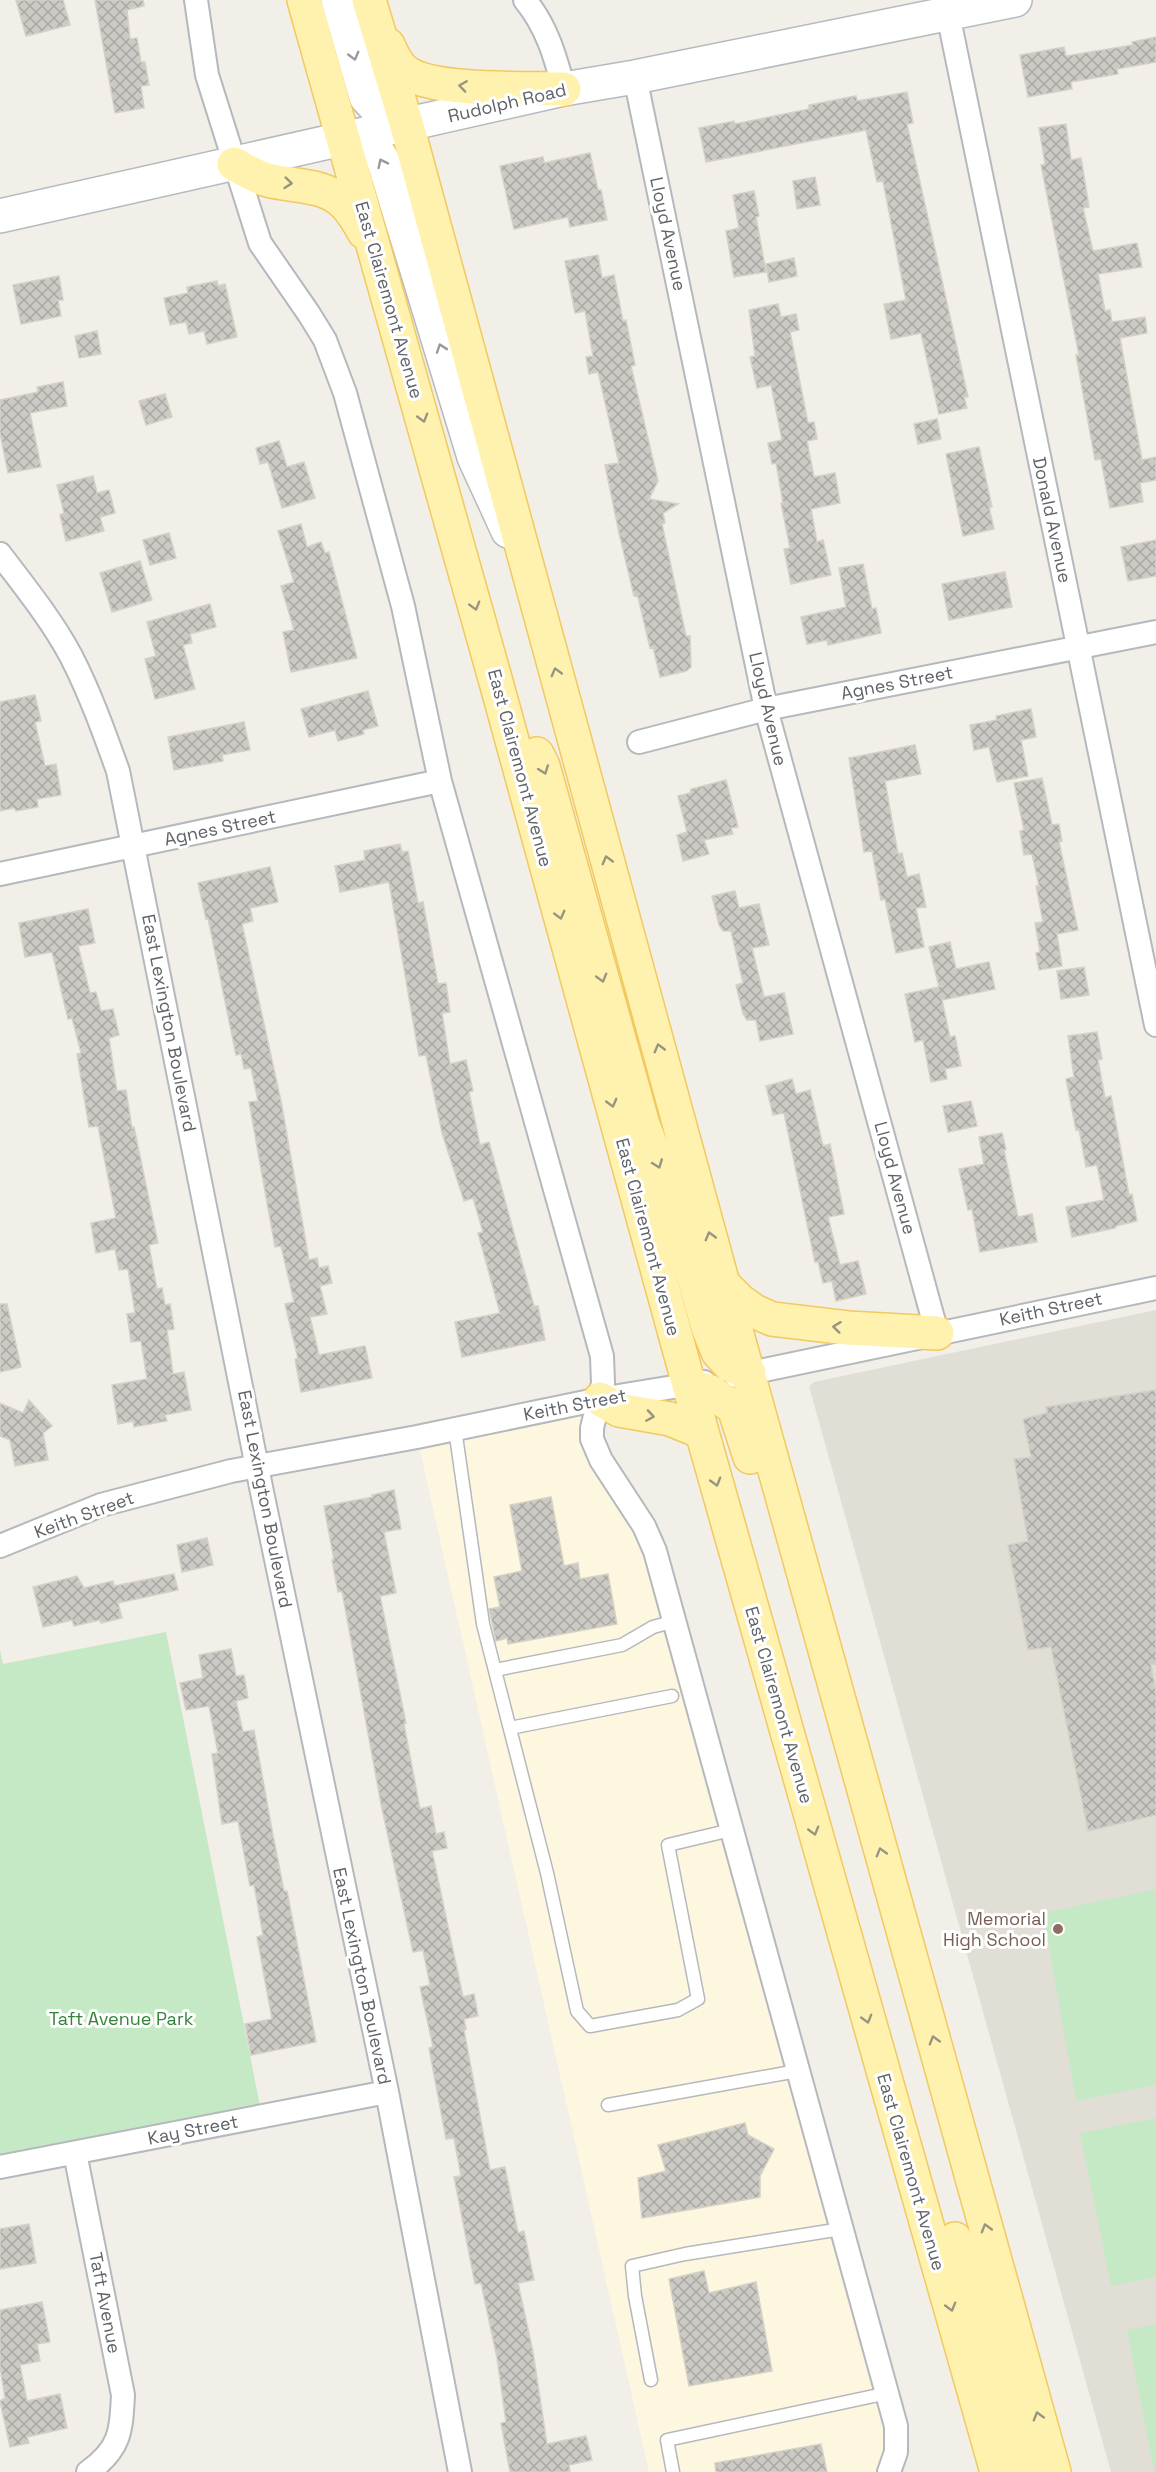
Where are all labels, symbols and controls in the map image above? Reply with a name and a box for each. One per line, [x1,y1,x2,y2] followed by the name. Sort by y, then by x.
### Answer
[347,51,359,61] one-way arrow
[445,78,568,127] street label: Rudolph Road
[459,80,468,92] one-way arrow
[378,158,390,169] one-way arrow
[645,175,692,293] street label: Lloyd Avenue
[284,176,293,189] one-way arrow
[350,199,429,401] street label: East Clairemont Avenue
[435,344,448,354] one-way arrow
[415,413,428,423] one-way arrow
[1028,455,1077,585] street label: Donald Avenue
[468,600,480,611] one-way arrow
[744,650,793,768] street label: Lloyd Avenue
[839,660,955,705] street label: Agnes Street
[483,666,558,869] street label: East Clairemont Avenue
[551,667,563,678] one-way arrow
[536,764,549,775] one-way arrow
[162,804,278,851] street label: Agnes Street
[602,855,615,865] one-way arrow
[553,910,566,920] one-way arrow
[137,912,202,1134] street label: East Lexington Boulevard
[595,972,607,983] one-way arrow
[654,1043,666,1054] one-way arrow
[605,1097,617,1108] one-way arrow
[869,1119,922,1237] street label: Lloyd Avenue
[611,1135,686,1338] street label: East Clairemont Avenue
[651,1159,664,1169] one-way arrow
[705,1231,718,1241] one-way arrow
[997,1286,1104,1331] street label: Keith Street
[833,1321,842,1333] one-way arrow
[521,1383,628,1426] street label: Keith Street
[233,1388,298,1610] street label: East Lexington Boulevard
[646,1410,655,1422] one-way arrow
[709,1476,721,1487] one-way arrow
[31,1486,137,1543] street label: Keith Street
[740,1604,819,1806] street label: East Clairemont Avenue
[807,1825,819,1836] one-way arrow
[876,1847,889,1857] one-way arrow
[328,1865,397,2087] street label: East Lexington Boulevard
[943,1907,1046,1951] place label: Memorial High School
[1051,1922,1065,1936] marker: Memorial High School
[49,2007,194,2030] park label: Taft Avenue Park
[860,2013,872,2024] one-way arrow
[929,2035,941,2046] one-way arrow
[872,2071,951,2273] street label: East Clairemont Avenue
[146,2109,240,2150] street label: Kay Street
[981,2223,993,2234] one-way arrow
[84,2250,127,2355] street label: Taft Avenue
[943,2302,956,2312] one-way arrow
[1033,2411,1046,2421] one-way arrow

